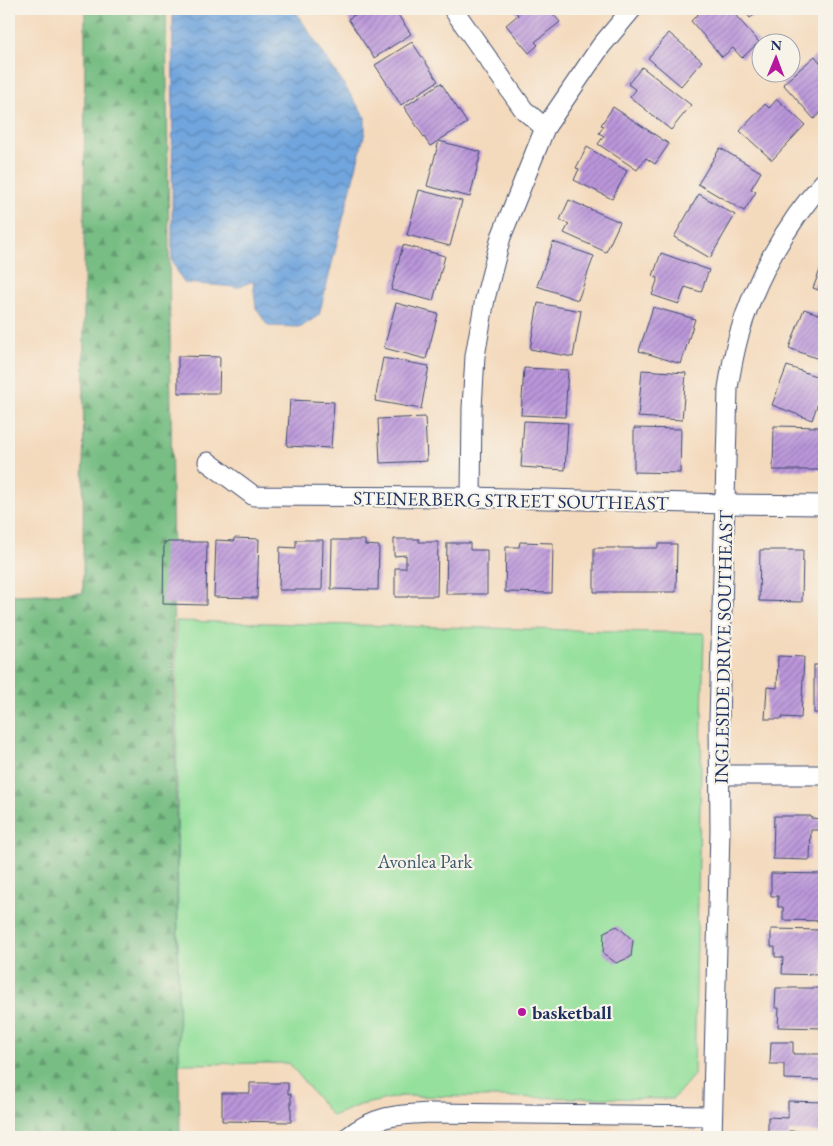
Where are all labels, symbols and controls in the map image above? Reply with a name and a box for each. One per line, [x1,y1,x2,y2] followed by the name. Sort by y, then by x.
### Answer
[750,32,800,82] north arrow
[770,36,783,54] text: N
[353,485,669,516] street label: STEINERBERG STREET SOUTHEAST
[709,510,738,784] street label: INGLESIDE DRIVE SOUTHEAST
[377,849,473,874] park label: Avonlea Park
[532,1000,612,1025] place label: basketball
[516,1006,528,1018] marker: basketball

